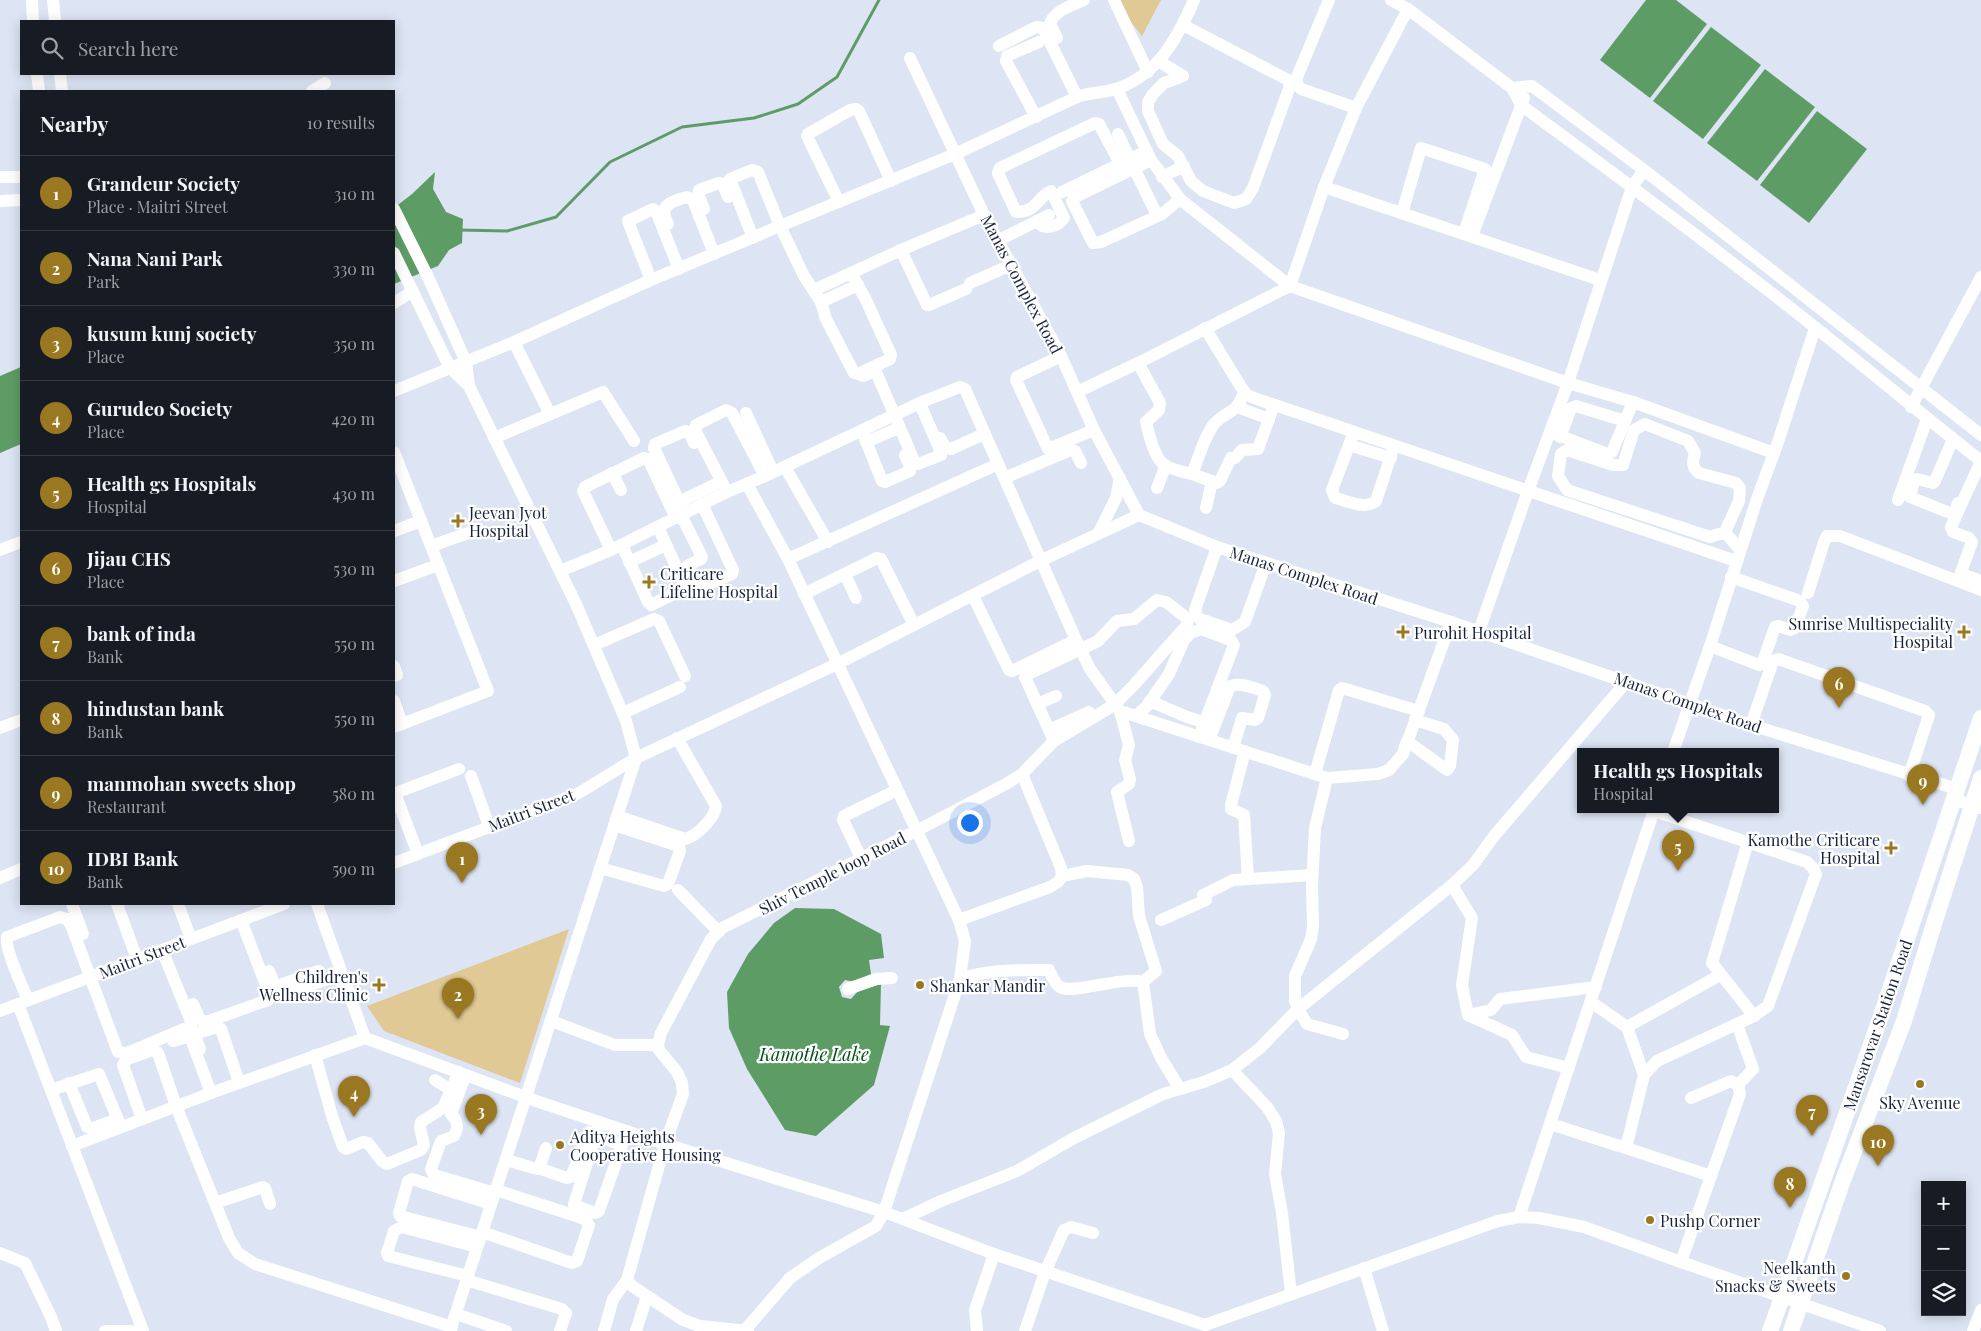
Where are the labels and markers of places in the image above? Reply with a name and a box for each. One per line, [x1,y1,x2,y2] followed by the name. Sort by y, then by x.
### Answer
[468,502,547,541] place label: Jeevan Jyot Hospital
[451,514,465,528] marker: Jeevan Jyot Hospital
[660,563,778,602] place label: Criticare Lifeline Hospital
[642,575,656,589] marker: Criticare Lifeline Hospital
[1789,613,1953,652] place label: Sunrise Multispeciality Hospital
[1414,622,1532,643] place label: Purohit Hospital
[1396,625,1410,639] marker: Purohit Hospital
[1957,625,1971,639] marker: Sunrise Multispeciality Hospital
[1823,667,1855,708] pin: 6
[1907,764,1939,805] pin: 9
[1748,829,1880,868] place label: Kamothe Criticare Hospital
[1662,830,1694,871] pin: 5
[1884,841,1898,855] marker: Kamothe Criticare Hospital
[446,842,478,883] pin: 1
[258,966,368,1005] place label: Children's Wellness Clinic
[930,975,1045,996] place label: Shankar Mandir
[372,978,386,992] marker: Children's Wellness Clinic
[442,978,474,1019] pin: 2
[914,979,926,991] marker: Shankar Mandir
[338,1076,370,1117] pin: 4
[1914,1078,1926,1090] marker: Sky Avenue
[1879,1092,1961,1113] place label: Sky Avenue
[465,1094,497,1135] pin: 3
[1796,1095,1828,1136] pin: 7
[1862,1125,1894,1166] pin: 10
[569,1126,721,1165] place label: Aditya Heights Cooperative Housing
[554,1139,566,1151] marker: Aditya Heights Cooperative Housing
[1774,1167,1806,1208] pin: 8
[1660,1210,1760,1231] place label: Pushp Corner
[1644,1214,1656,1226] marker: Pushp Corner
[1715,1257,1837,1296] place label: Neelkanth Snacks & Sweets
[1840,1270,1852,1282] marker: Neelkanth Snacks & Sweets

